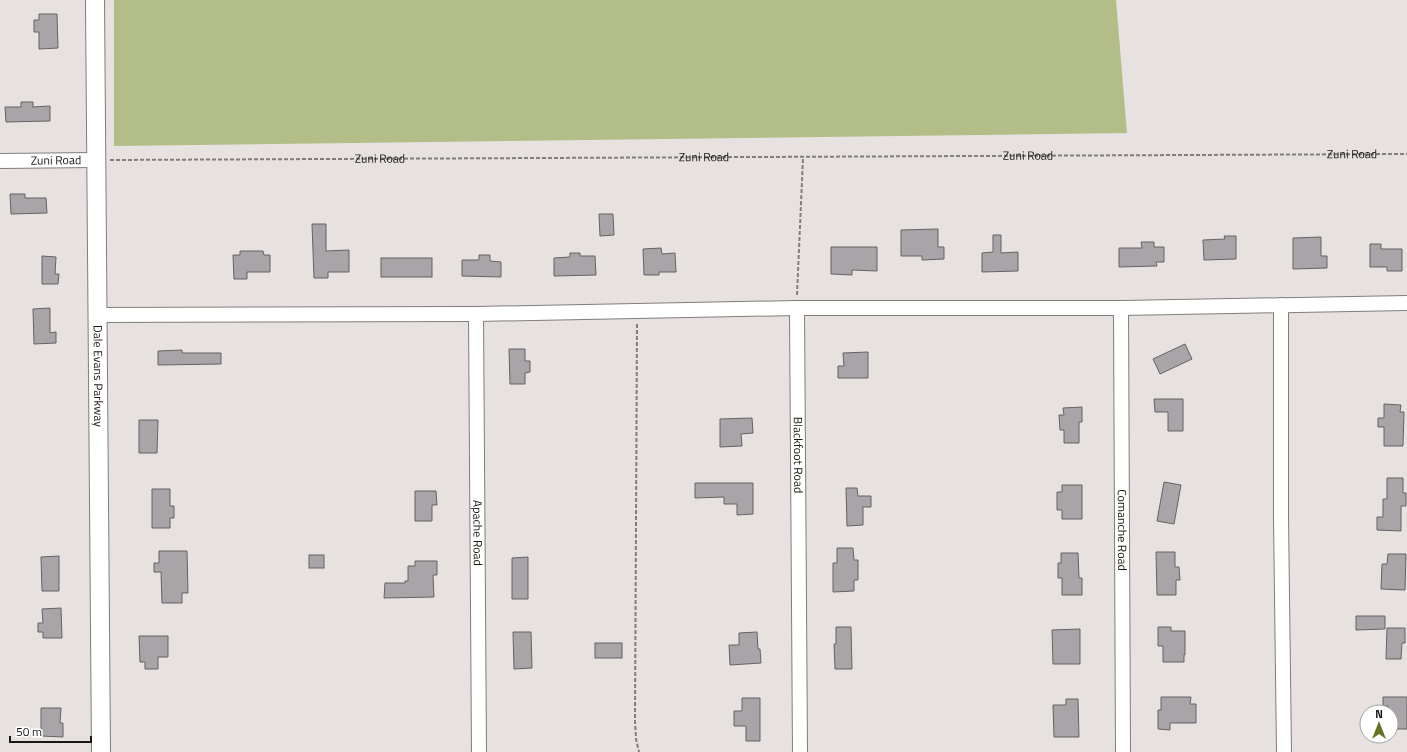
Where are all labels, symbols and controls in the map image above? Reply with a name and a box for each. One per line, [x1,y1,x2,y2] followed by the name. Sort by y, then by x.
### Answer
[1327,144,1377,163] street label: Zuni Road
[1003,146,1053,165] street label: Zuni Road
[679,147,729,166] street label: Zuni Road
[355,149,405,168] street label: Zuni Road
[31,150,81,170] street label: Zuni Road
[89,325,108,427] street label: Dale Evans Parkway
[789,417,808,493] street label: Blackfoot Road
[1113,489,1132,571] street label: Comanche Road
[468,500,488,566] street label: Apache Road
[1359,704,1399,744] north arrow
[1375,706,1383,722] text: N
[10,718,91,744] scale bar
[16,722,42,741] text: 50 m

